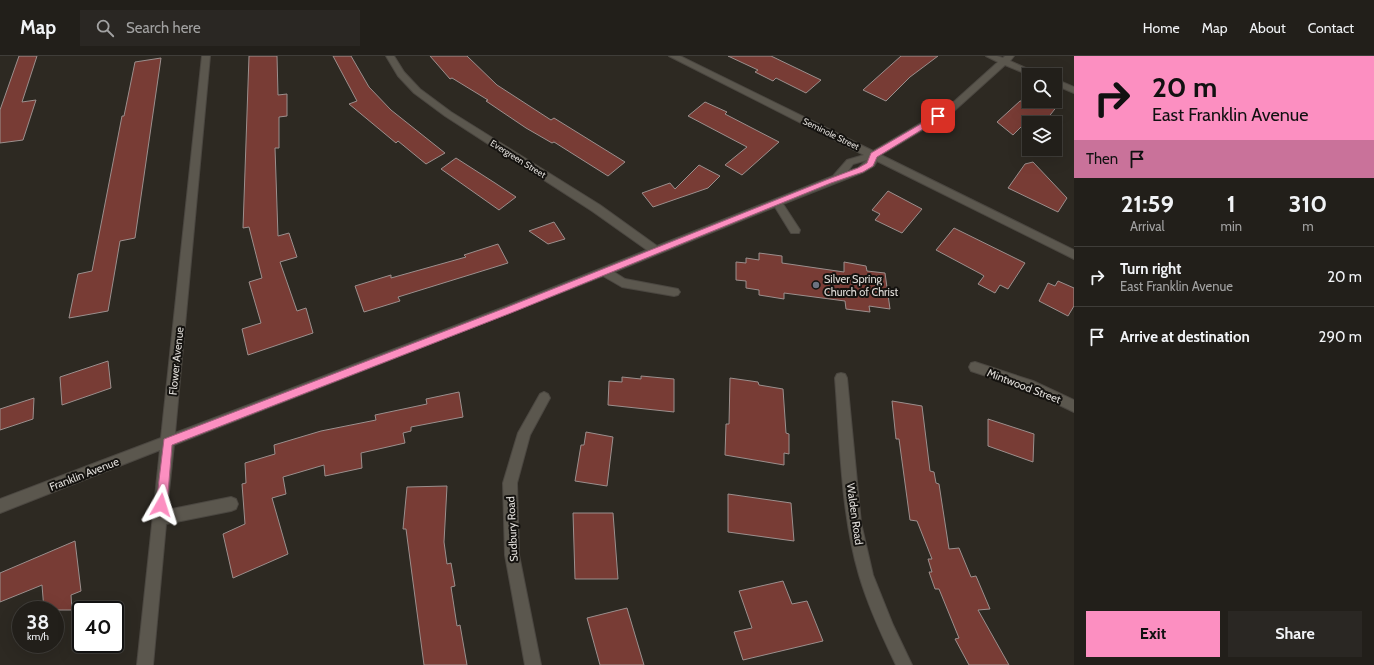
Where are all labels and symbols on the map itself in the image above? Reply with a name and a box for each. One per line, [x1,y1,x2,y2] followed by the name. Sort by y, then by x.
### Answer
[921,99,955,133] pin
[801,115,861,152] street label: Seminole Street
[489,137,548,180] street label: Evergreen Street
[824,272,898,299] place label: Silver Spring Church of Christ
[811,280,821,290] marker: Silver Spring Church of Christ
[165,326,187,396] street label: Flower Avenue
[985,366,1063,407] street label: Mintwood Street
[47,454,121,494] street label: Franklin Avenue
[844,482,866,546] street label: Walden Road
[140,484,182,526] position arrow
[503,496,521,562] street label: Sudbury Road
[72,601,124,653] speed limit sign: 40

